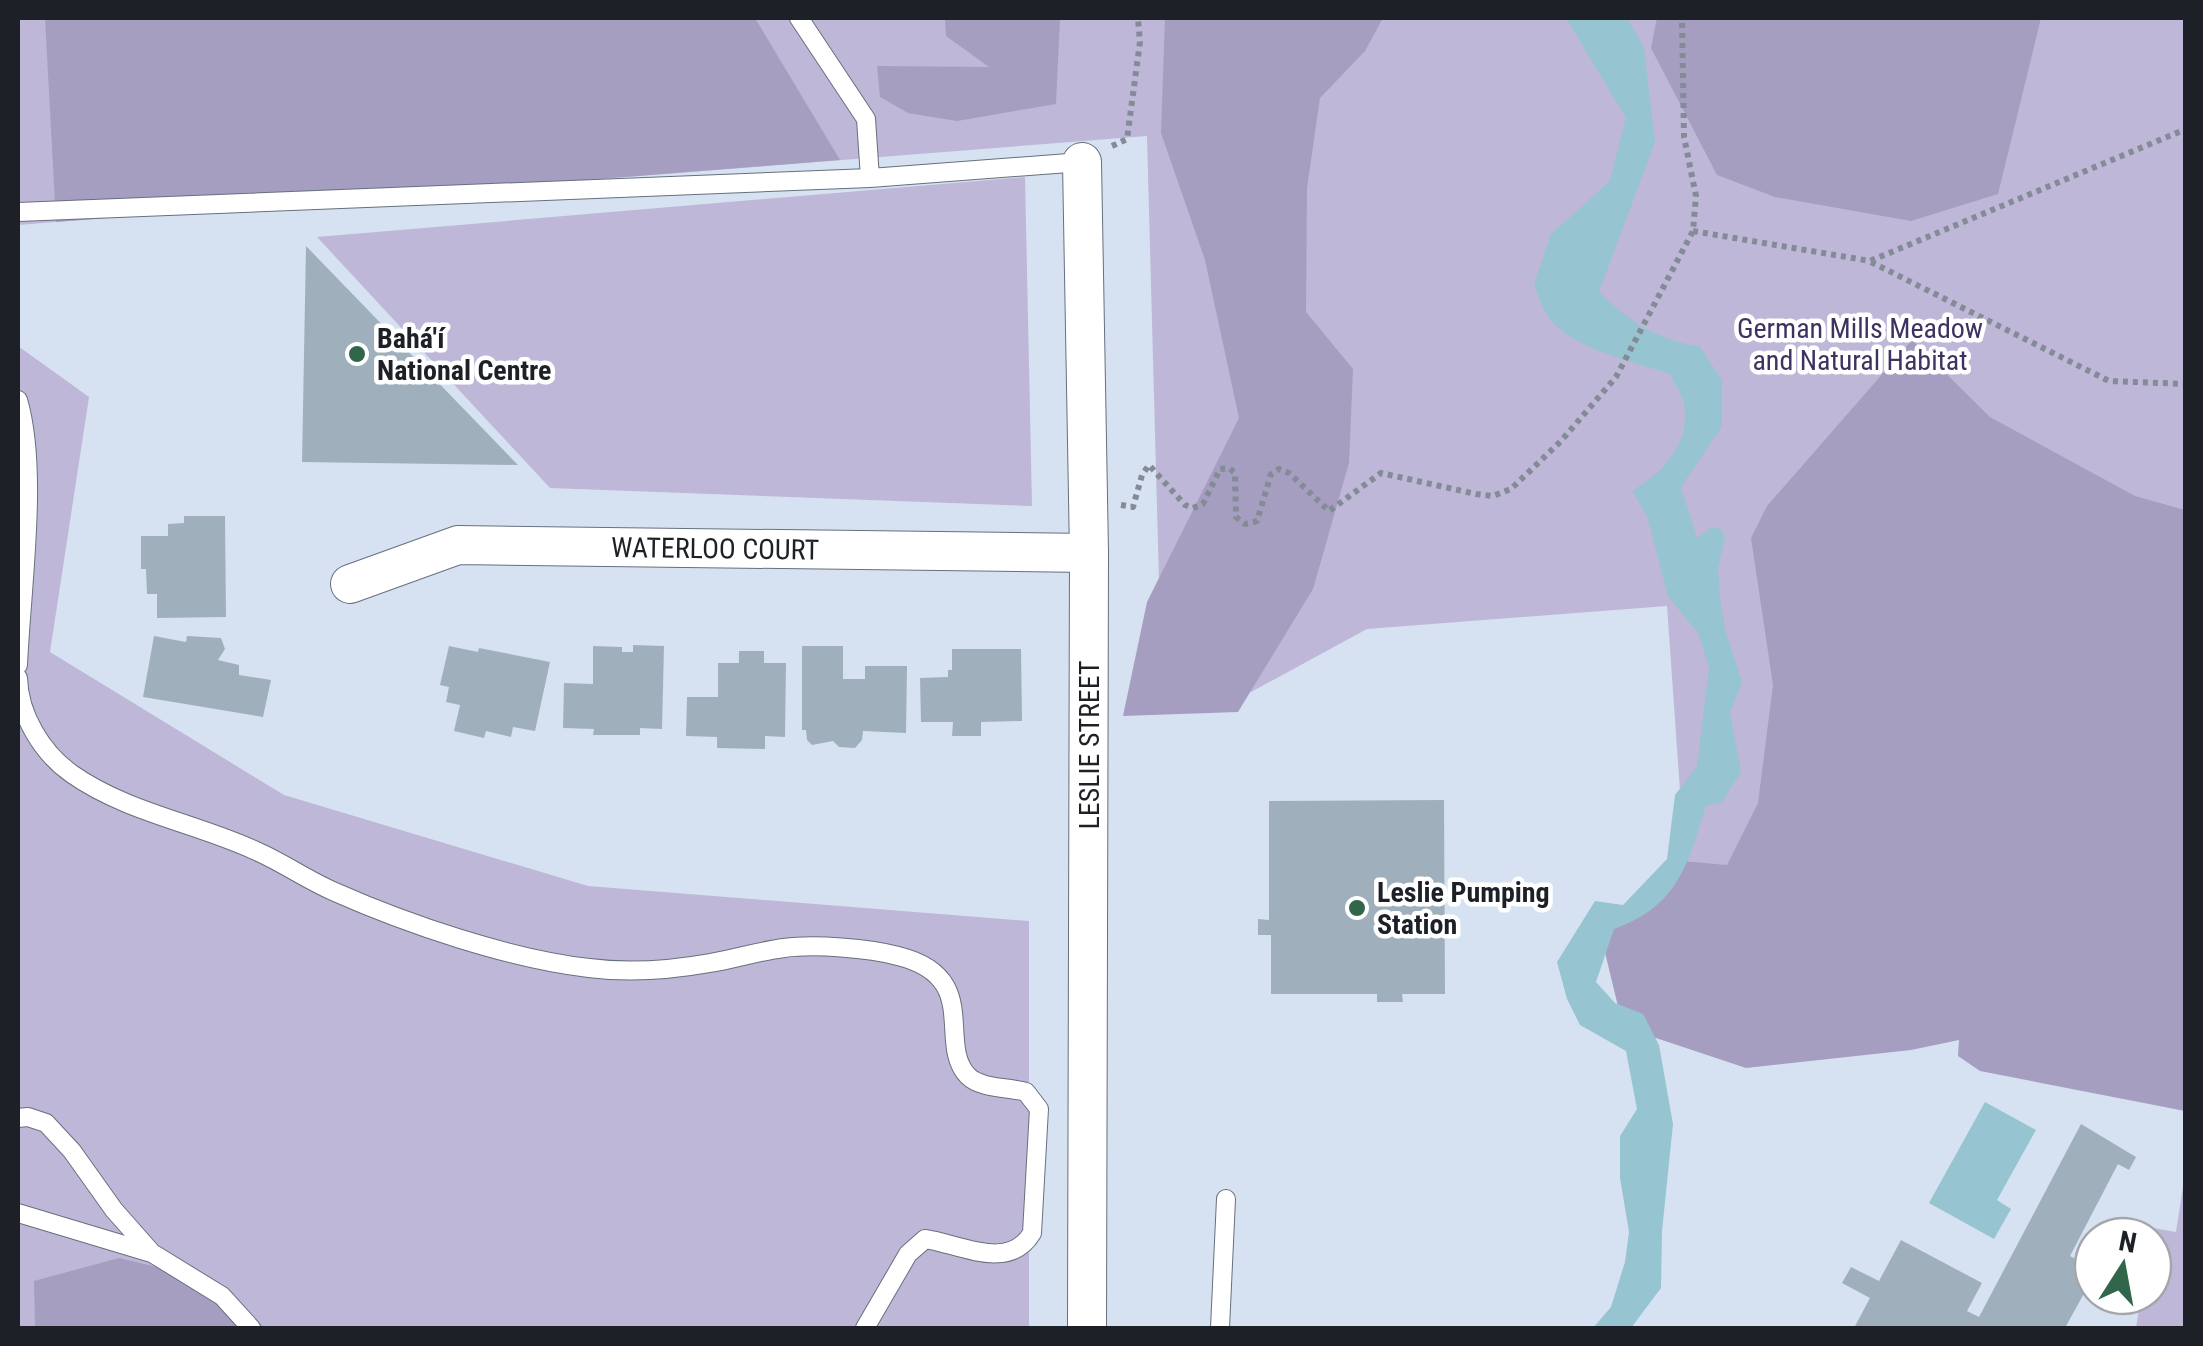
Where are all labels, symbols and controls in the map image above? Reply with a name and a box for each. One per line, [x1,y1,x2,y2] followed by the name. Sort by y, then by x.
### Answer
[1737,312,1983,377] park label: German Mills Meadow and Natural Habitat
[377,322,552,387] place label: Bahá'í National Centre
[346,343,368,365] marker: Bahá'í National Centre
[611,530,819,566] street label: WATERLOO COURT
[1073,660,1106,830] street label: LESLIE STREET
[1377,876,1550,941] place label: Leslie Pumping Station
[1346,897,1368,919] marker: Leslie Pumping Station
[2073,1216,2173,1316] north arrow
[2116,1224,2139,1260] text: N

